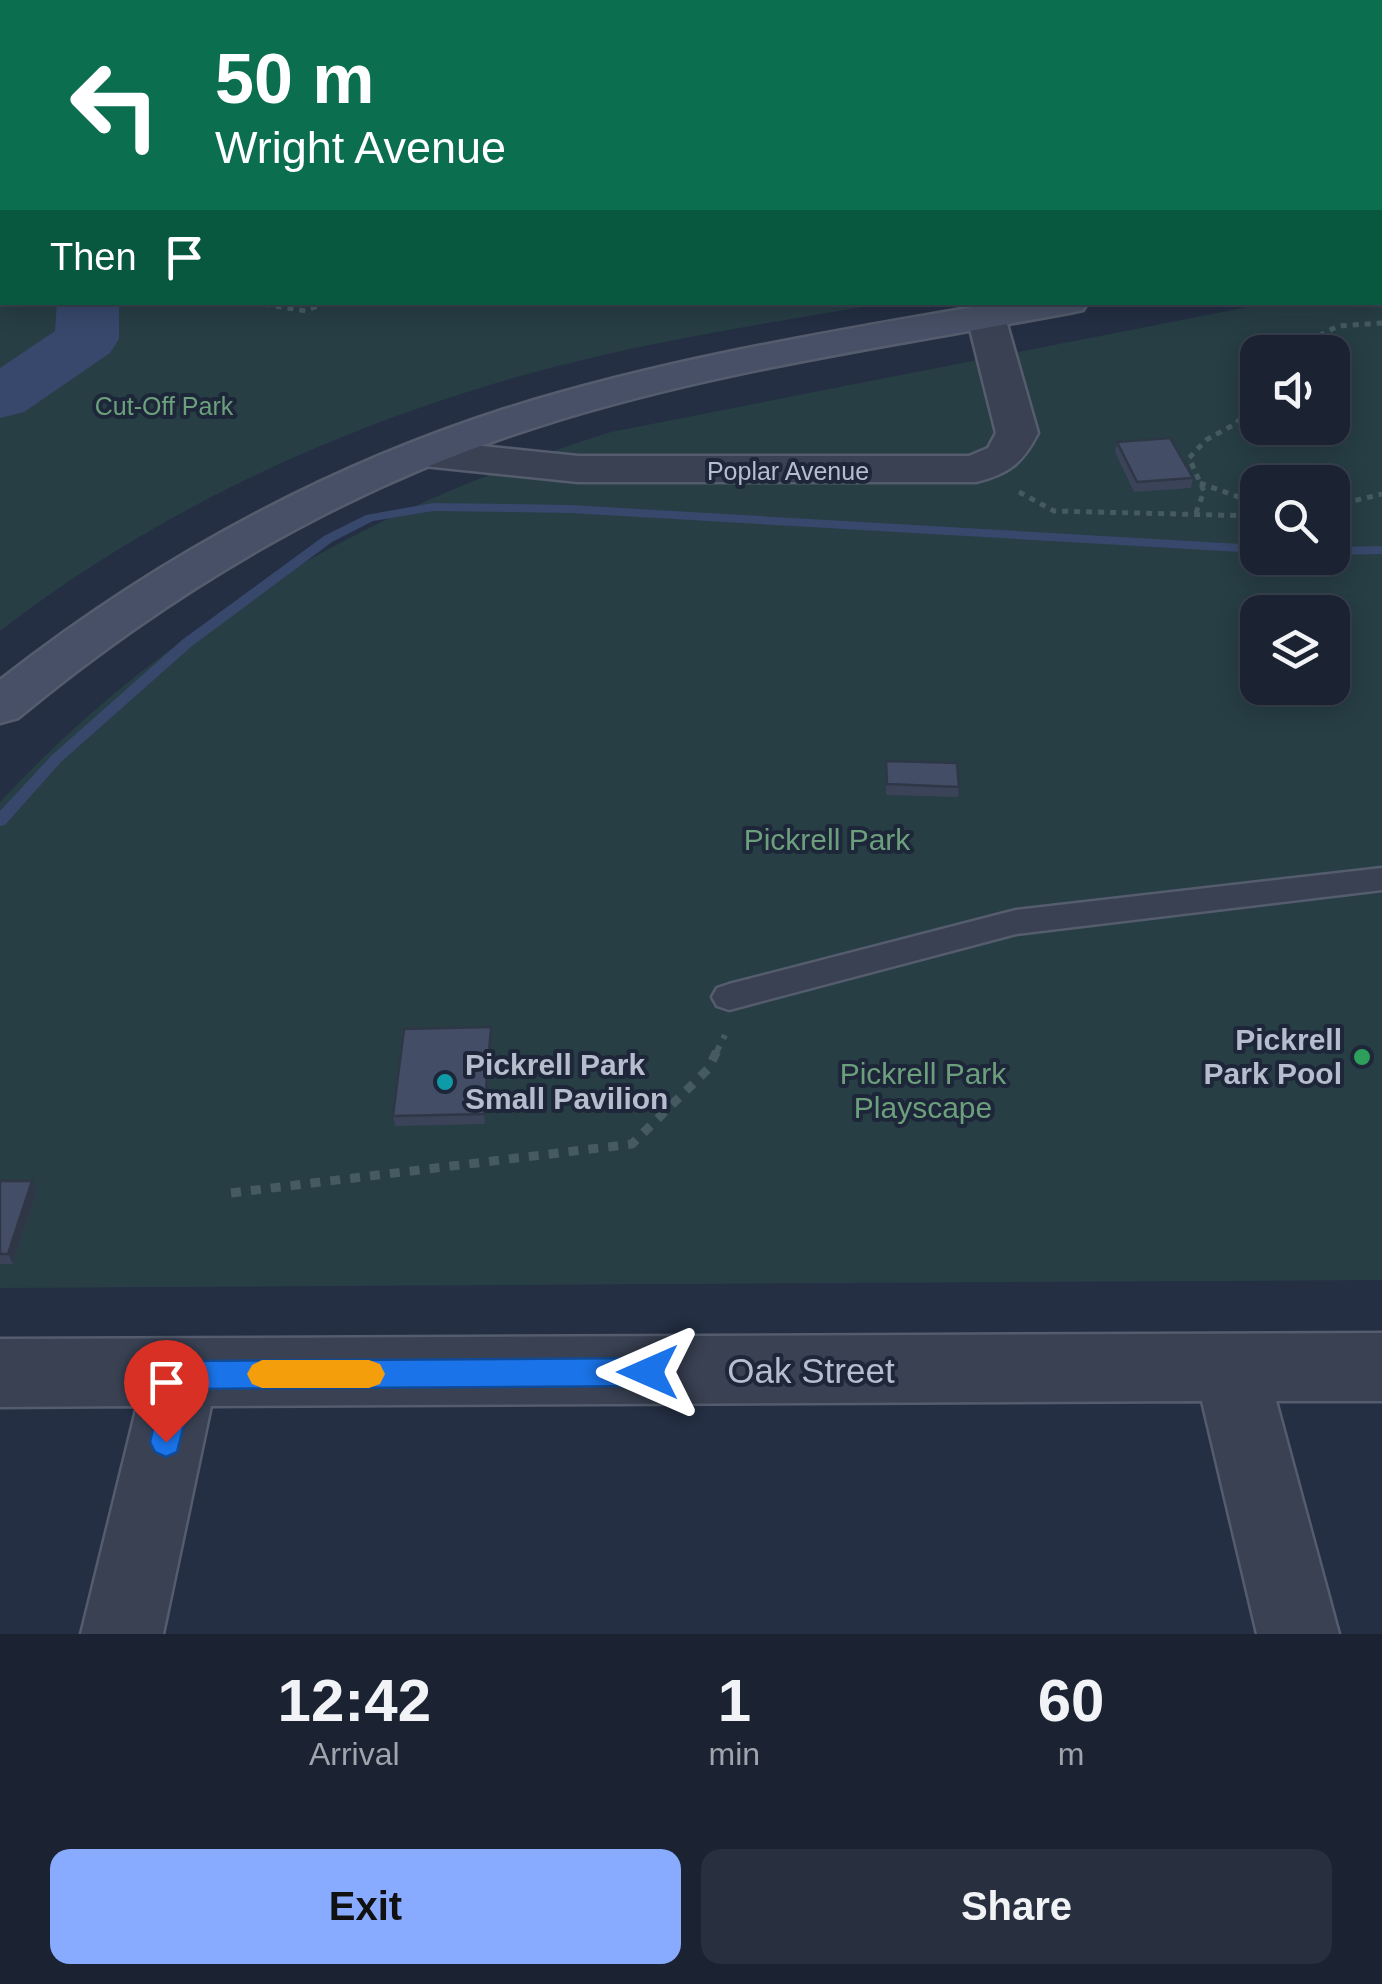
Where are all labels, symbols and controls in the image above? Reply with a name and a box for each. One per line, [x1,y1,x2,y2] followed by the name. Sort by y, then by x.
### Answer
[50,40,180,170] icon: left
[215,40,375,118] text: 50 m
[215,122,506,173] text: Wright Avenue
[157,230,212,285] icon: arrive
[50,236,137,278] text: Then
[1240,335,1350,705] map controls
[1240,335,1350,445] button: sound
[95,392,234,420] park label: Cut-Off Park
[707,457,869,485] street label: Poplar Avenue
[1240,465,1350,575] button: search
[1240,595,1350,705] button: layers
[744,823,911,856] park label: Pickrell Park
[1204,1023,1342,1090] place label: Pickrell Park Pool
[1351,1046,1373,1068] marker: Pickrell Park Pool
[465,1048,668,1115] place label: Pickrell Park Small Pavilion
[840,1057,1007,1124] park label: Pickrell Park Playscape
[434,1071,456,1093] marker: Pickrell Park Small Pavilion
[596,1320,700,1424] position arrow
[124,1340,209,1443] pin
[727,1351,895,1390] street label: Oak Street
[139,1355,194,1410] icon: arrive
[278,1667,431,1734] text: 12:42
[718,1667,751,1734] text: 1
[1038,1667,1104,1734] text: 60
[309,1736,400,1772] text: Arrival
[709,1736,760,1772] text: min
[1058,1736,1084,1772] text: m
[50,1849,681,1964] button: Exit
[701,1849,1332,1964] button: Share

